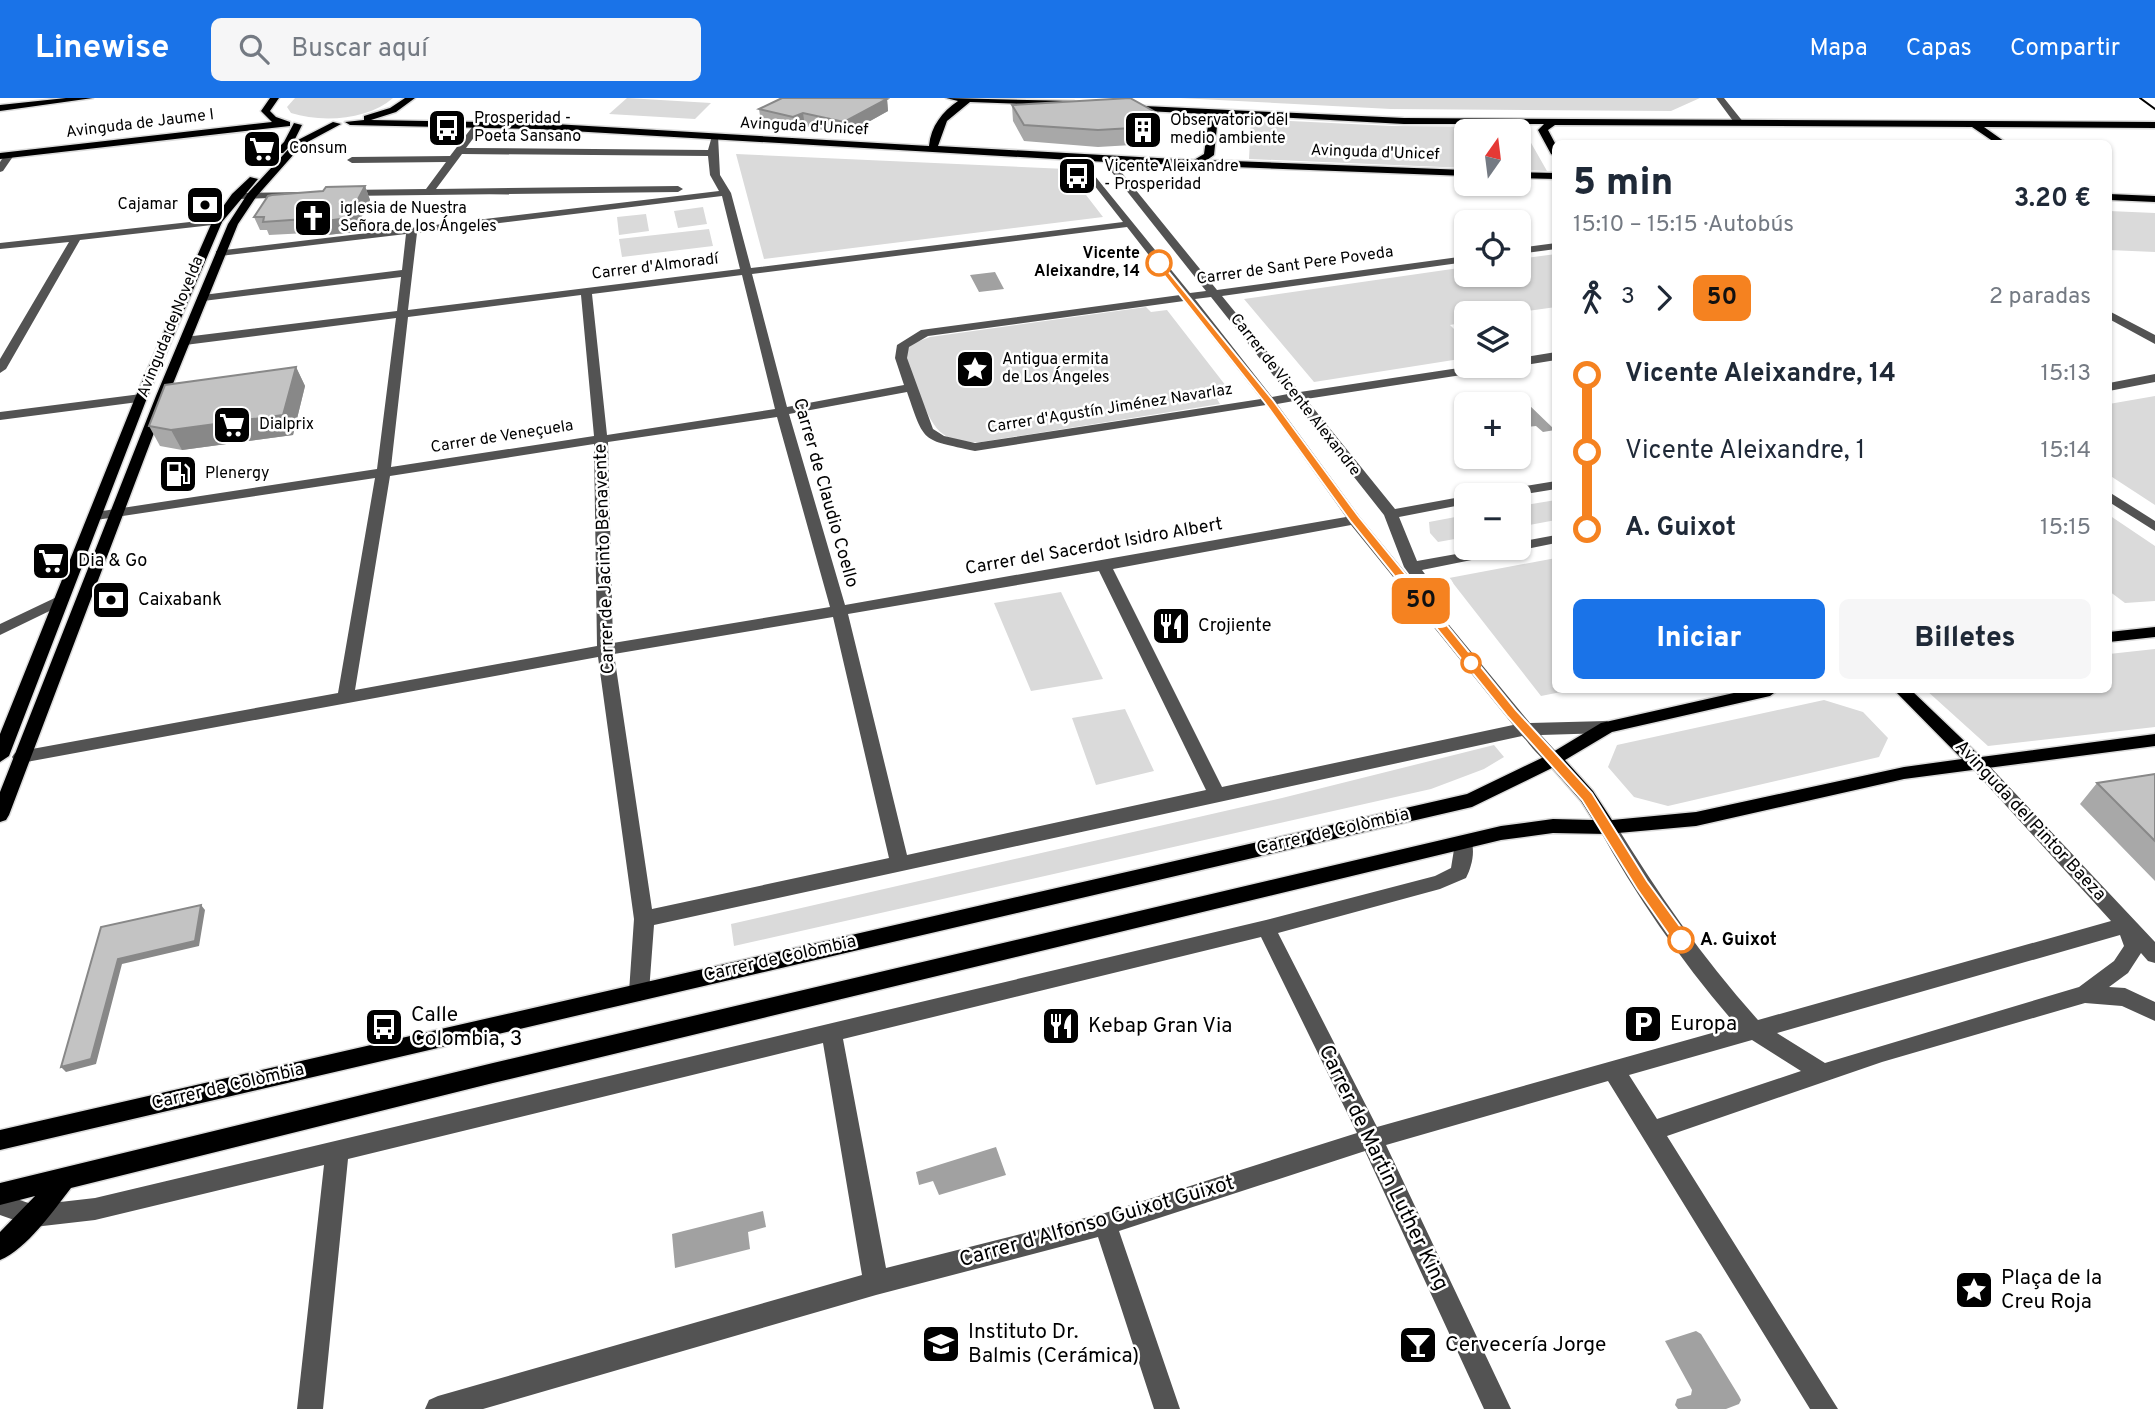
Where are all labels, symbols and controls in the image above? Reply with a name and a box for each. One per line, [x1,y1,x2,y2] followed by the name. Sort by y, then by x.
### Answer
[211,18,701,81] search box
[35,28,169,70] text: Linewise
[235,30,273,68] icon: search
[291,33,428,66] text: Buscar aquí
[1810,34,1868,64] text: Mapa
[1906,34,1972,64] text: Capas
[2010,34,2120,64] text: Compartir
[65,105,215,143] street label: Avinguda de Jaume I
[426,107,468,149] bus stop icon: Prosperidad - Poeta Sansano
[474,109,581,147] place label: Prosperidad - Poeta Sansano
[1122,109,1164,151] building icon: Observatorio del medio ambiente
[1170,111,1288,149] place label: Observatorio del medio ambiente
[739,114,870,140] street label: Avinguda d'Unicef
[1454,119,1531,196] north arrow
[1454,119,1531,560] map controls
[241,128,283,170] supermarket icon: Consum
[289,139,347,159] place label: Consum
[1310,141,1440,165] street label: Avinguda d'Unicef
[1056,155,1098,197] bus stop icon: Vicente Aleixandre - Prosperidad
[1104,157,1239,195] place label: Vicente Aleixandre - Prosperidad
[1573,160,1673,209] text: 5 min
[2014,183,2091,216] text: 3.20 €
[184,184,226,226] bank icon: Cajamar
[118,195,178,215] place label: Cajamar
[292,197,334,239] church icon: iglesia de Nuestra Señora de los Ángeles
[340,199,497,237] place label: iglesia de Nuestra Señora de los Ángeles
[1454,210,1531,287] button: locate
[1573,211,1794,240] text: 15:10 – 15:15 · Autobús
[1195,242,1395,290] street label: Carrer de Sant Pere Poveda
[1034,244,1140,282] place label: Vicente Aleixandre, 14
[591,249,721,285] street label: Carrer d'Almoradí
[1146,250,1172,276] marker: Vicente Aleixandre, 14
[134,253,208,401] street label: Avinguda de Novelda
[1573,279,1611,317] icon: walk
[1645,279,1683,317] icon: forward
[1621,283,1635,312] text: 3
[1707,283,1737,313] text: 50
[1989,283,2091,312] text: 2 paradas
[1454,301,1531,378] button: layers
[1225,310,1365,480] street label: Carrer de Vicente Alexandre
[954,348,996,390] place icon: Antigua ermita de Los Ángeles
[1002,350,1110,388] place label: Antigua ermita de Los Ángeles
[1625,358,1896,391] text: Vicente Aleixandre, 14
[2041,360,2091,389] text: 15:13
[986,380,1234,438] street label: Carrer d'Agustín Jiménez Navarlaz
[1454,392,1531,469] button: +
[787,396,863,590] street label: Carrer de Claudio Coello
[211,404,253,446] supermarket icon: Dialprix
[259,415,314,435] place label: Dialprix
[429,416,575,458] street label: Carrer de Veneçuela
[1625,435,1865,468] text: Vicente Aleixandre, 1
[2041,437,2091,466] text: 15:14
[589,443,621,675] street label: Carrer de Jacinto Benavente
[157,453,199,495] fuel station icon: Plenergy
[205,464,270,484] place label: Plenergy
[1454,483,1531,560] button: −
[1625,512,1736,545] text: A. Guixot
[963,513,1225,581] street label: Carrer del Sacerdot Isidro Albert
[2040,514,2091,543] text: 15:15
[30,540,72,582] supermarket icon: Dia & Go
[78,550,147,573] place label: Dia & Go
[1390,578,1452,624] line badge: 50
[90,579,132,621] bank icon: Caixabank
[1406,586,1436,616] text: 50
[138,589,222,612] place label: Caixabank
[1573,599,1825,679] button: Iniciar
[1839,599,2091,679] button: Billetes
[1150,605,1192,647] restaurant icon: Crojiente
[1198,615,1271,638] place label: Crojiente
[1461,653,1481,673] unlabelled marker
[1949,736,2111,906] street label: Avinguda del Pintor Baeza
[1255,803,1411,861] street label: Carrer de Colòmbia
[1668,927,1694,953] marker: A. Guixot
[1700,929,1777,952] place label: A. Guixot
[702,930,858,988] street label: Carrer de Colòmbia
[411,1002,522,1053] place label: Calle Colombia, 3
[1622,1003,1664,1045] parking icon: Europa
[1040,1005,1082,1047] restaurant icon: Kebap Gran Via
[363,1006,405,1048] bus stop icon: Calle Colombia, 3
[1670,1011,1737,1038] place label: Europa
[1088,1013,1232,1040] place label: Kebap Gran Via
[1312,1041,1454,1295] street label: Carrer de Martin Luther King
[150,1058,306,1116] street label: Carrer de Colòmbia
[956,1170,1238,1274] street label: Carrer d'Alfonso Guixot Guixot
[2001,1265,2102,1316] place label: Plaça de la Creu Roja
[1953,1269,1995,1311] place icon: Plaça de la Creu Roja
[968,1319,1139,1370] place label: Instituto Dr. Balmis (Cerámica)
[920,1323,962,1365] school or university icon: Instituto Dr. Balmis (Cerámica)
[1397,1324,1439,1366] bar icon: Cervecería Jorge
[1445,1332,1606,1359] place label: Cervecería Jorge

